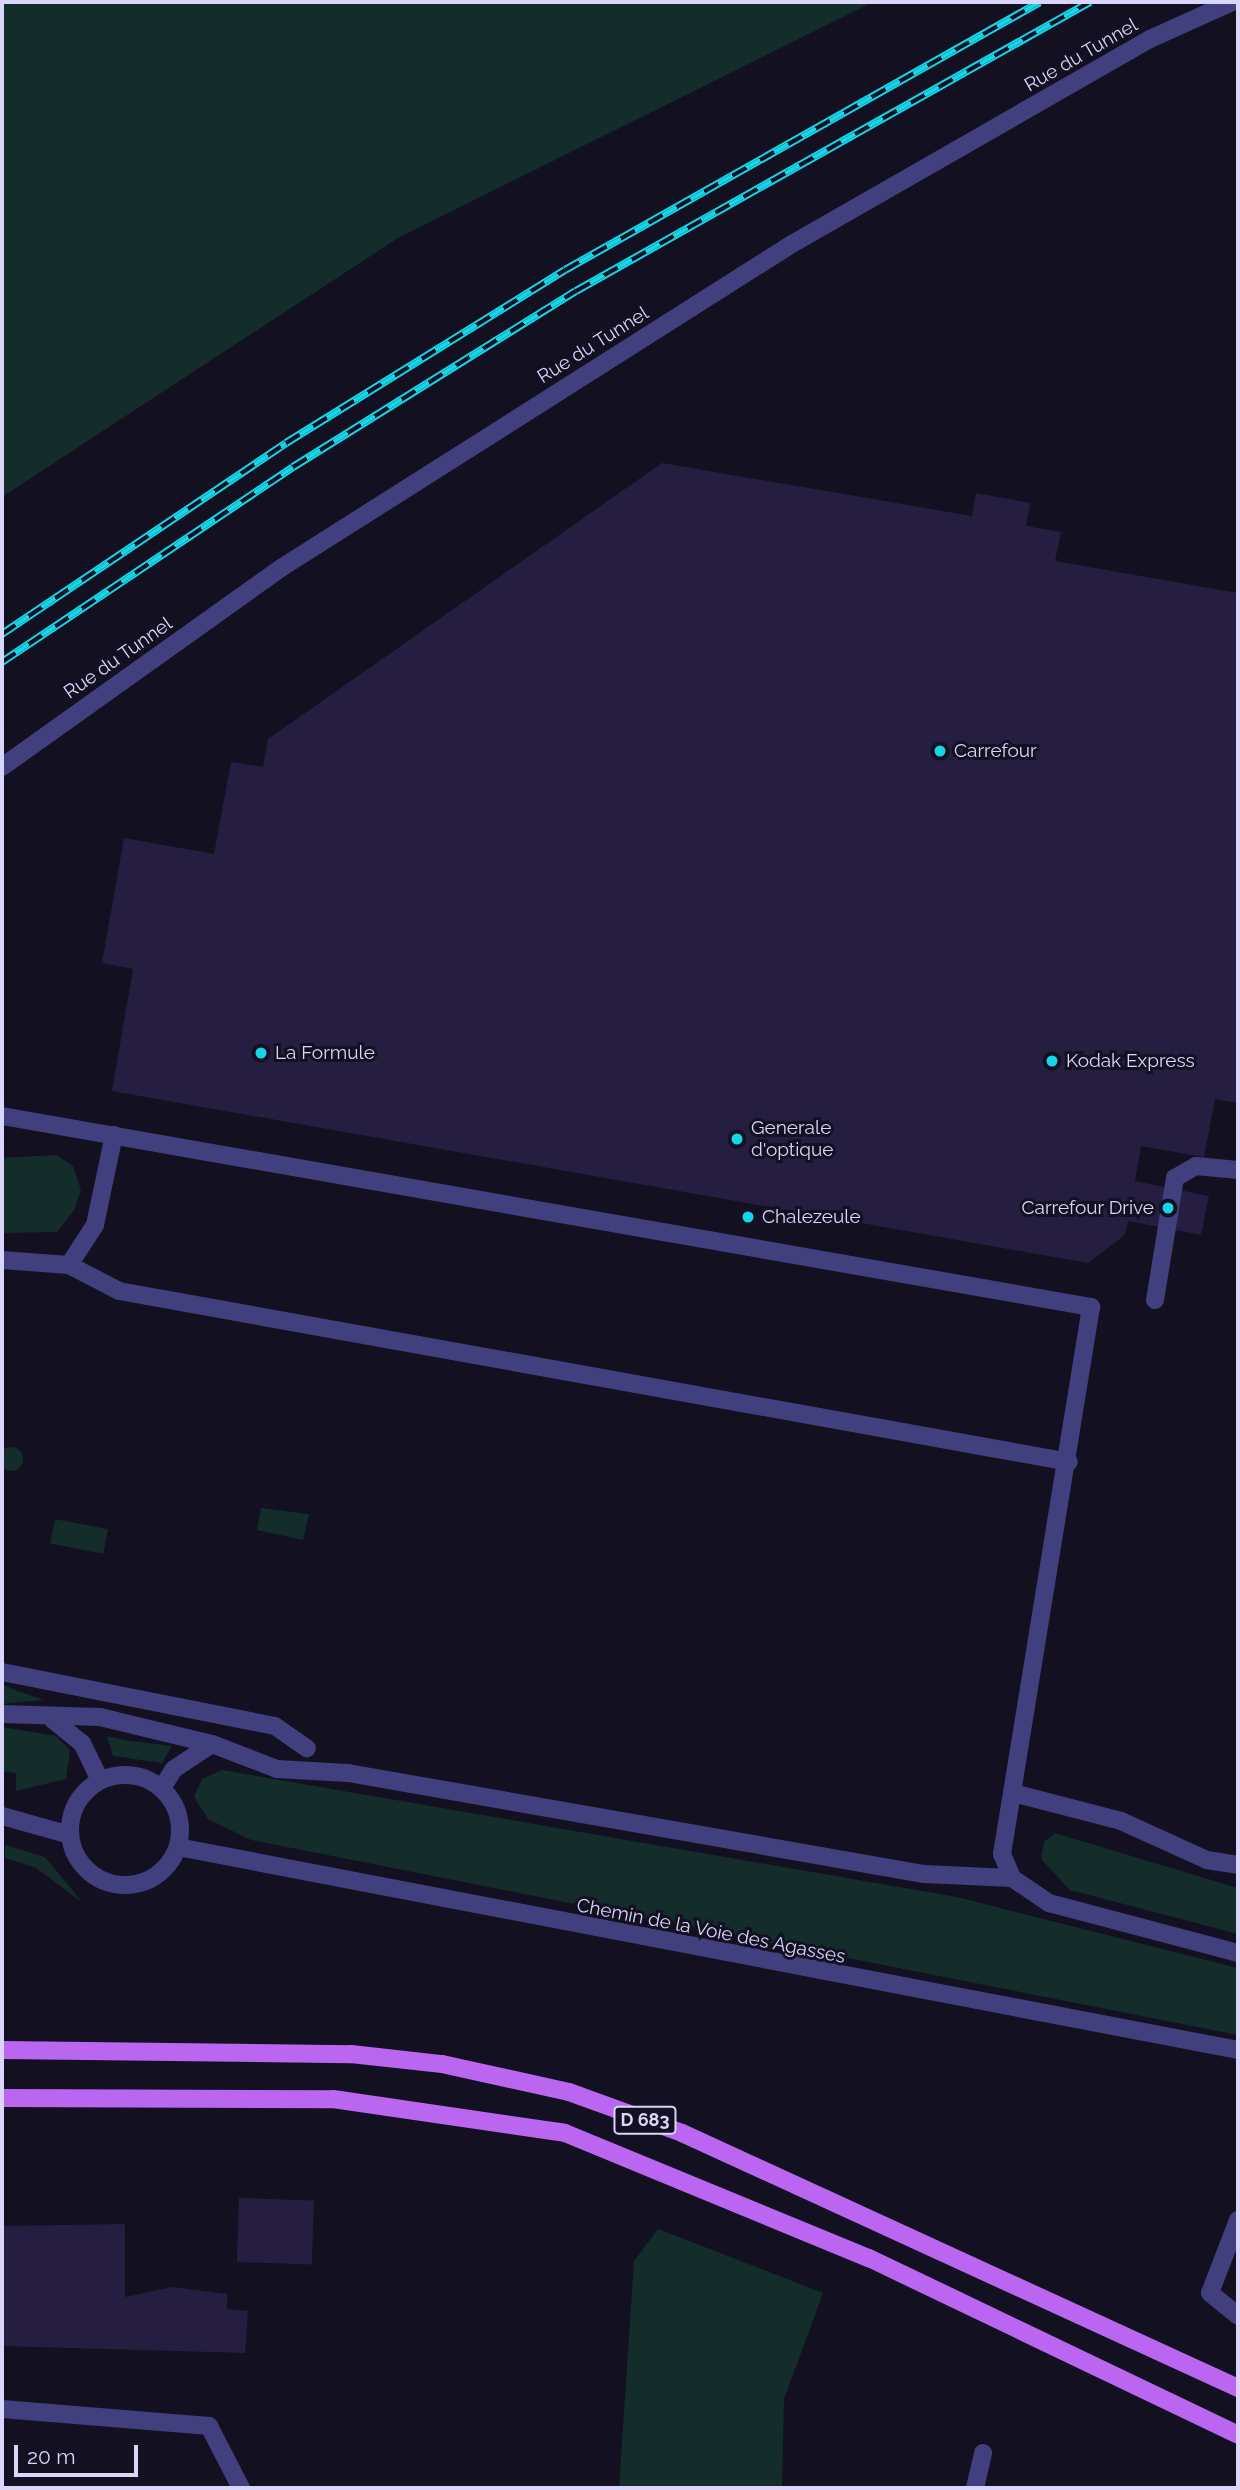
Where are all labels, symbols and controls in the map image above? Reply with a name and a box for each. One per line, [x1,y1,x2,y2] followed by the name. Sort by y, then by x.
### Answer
[1020,13,1142,97] street label: Rue du Tunnel
[533,302,653,388] street label: Rue du Tunnel
[59,612,177,704] street label: Rue du Tunnel
[954,740,1037,762] place label: Carrefour
[932,743,948,759] marker: Carrefour
[275,1042,375,1064] place label: La Formule
[253,1045,269,1061] marker: La Formule
[1066,1050,1195,1072] place label: Kodak Express
[1044,1053,1060,1069] marker: Kodak Express
[751,1117,833,1161] place label: Generale d'optique
[729,1131,745,1147] marker: Generale d'optique
[1021,1197,1154,1219] place label: Carrefour Drive
[1160,1200,1176,1216] marker: Carrefour Drive
[762,1206,861,1228] place label: Chalezeule
[740,1209,756,1225] marker: Chalezeule
[574,1894,848,1968] street label: Chemin de la Voie des Agasses
[612,2106,678,2134] road number: D 683
[18,2430,142,2474] scale bar
[27,2444,75,2469] text: 20 m

